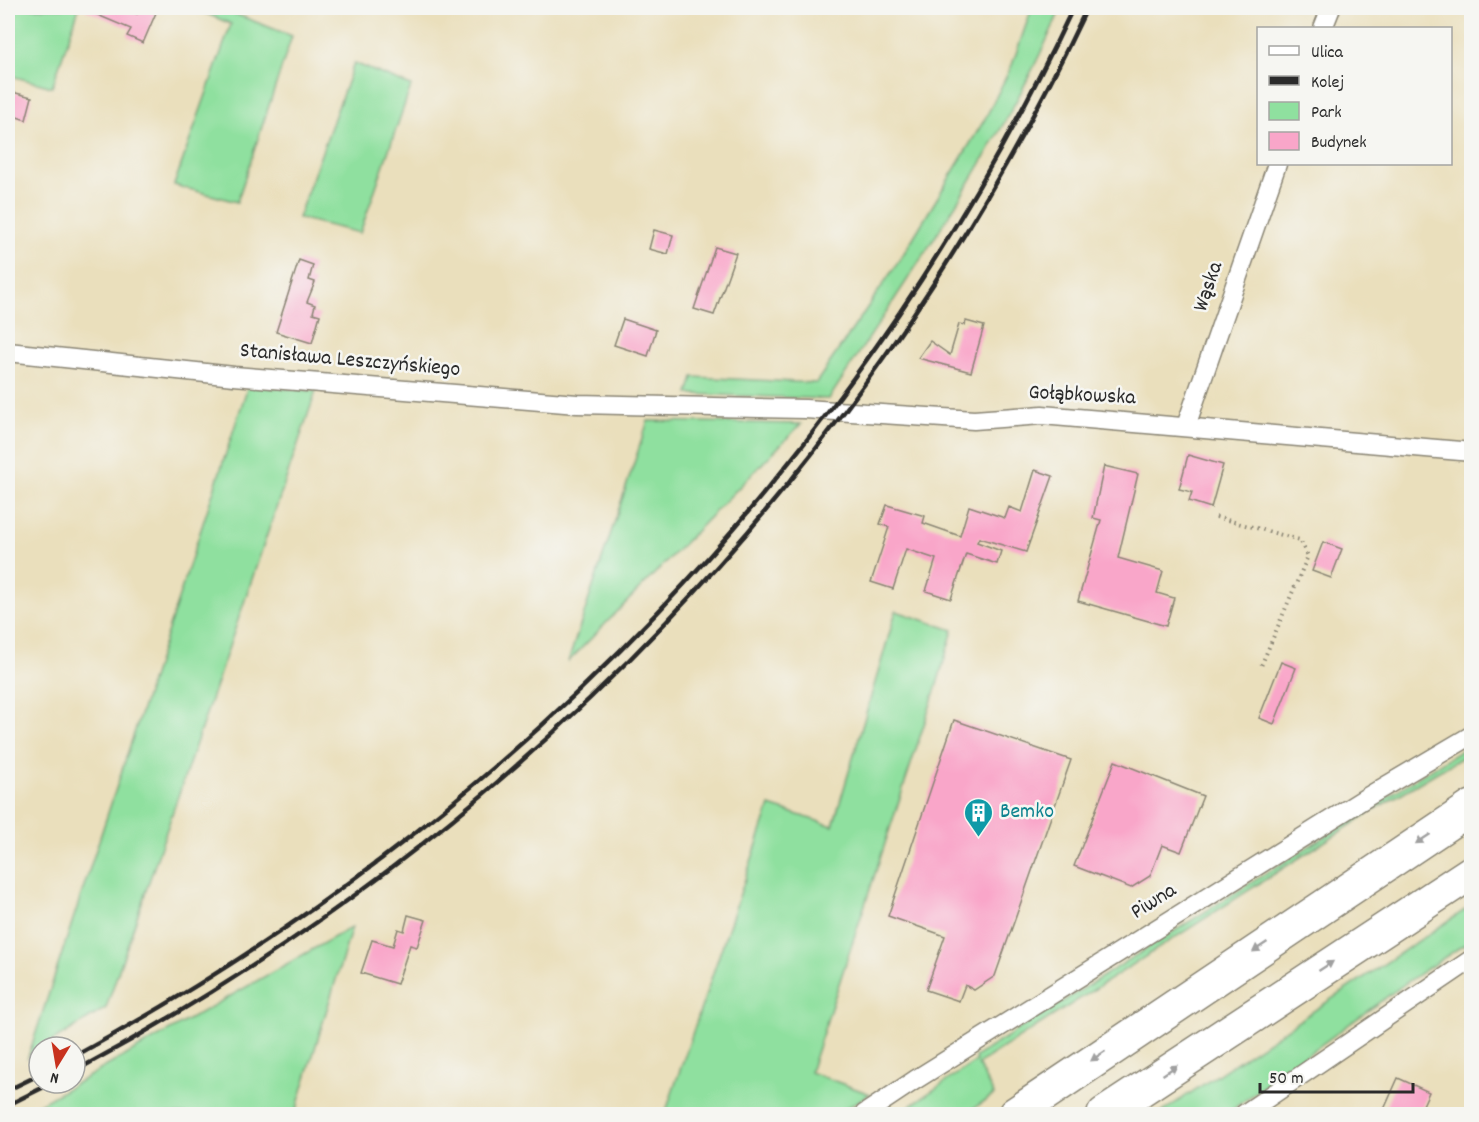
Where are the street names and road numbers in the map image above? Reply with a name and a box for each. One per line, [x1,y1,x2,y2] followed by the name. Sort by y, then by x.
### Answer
[1186,257,1232,316] street label: Wąska
[239,336,461,386] street label: Stanisława Leszczyńskiego
[1028,378,1137,414] street label: Gołąbkowska
[1125,876,1183,928] street label: Piwna

